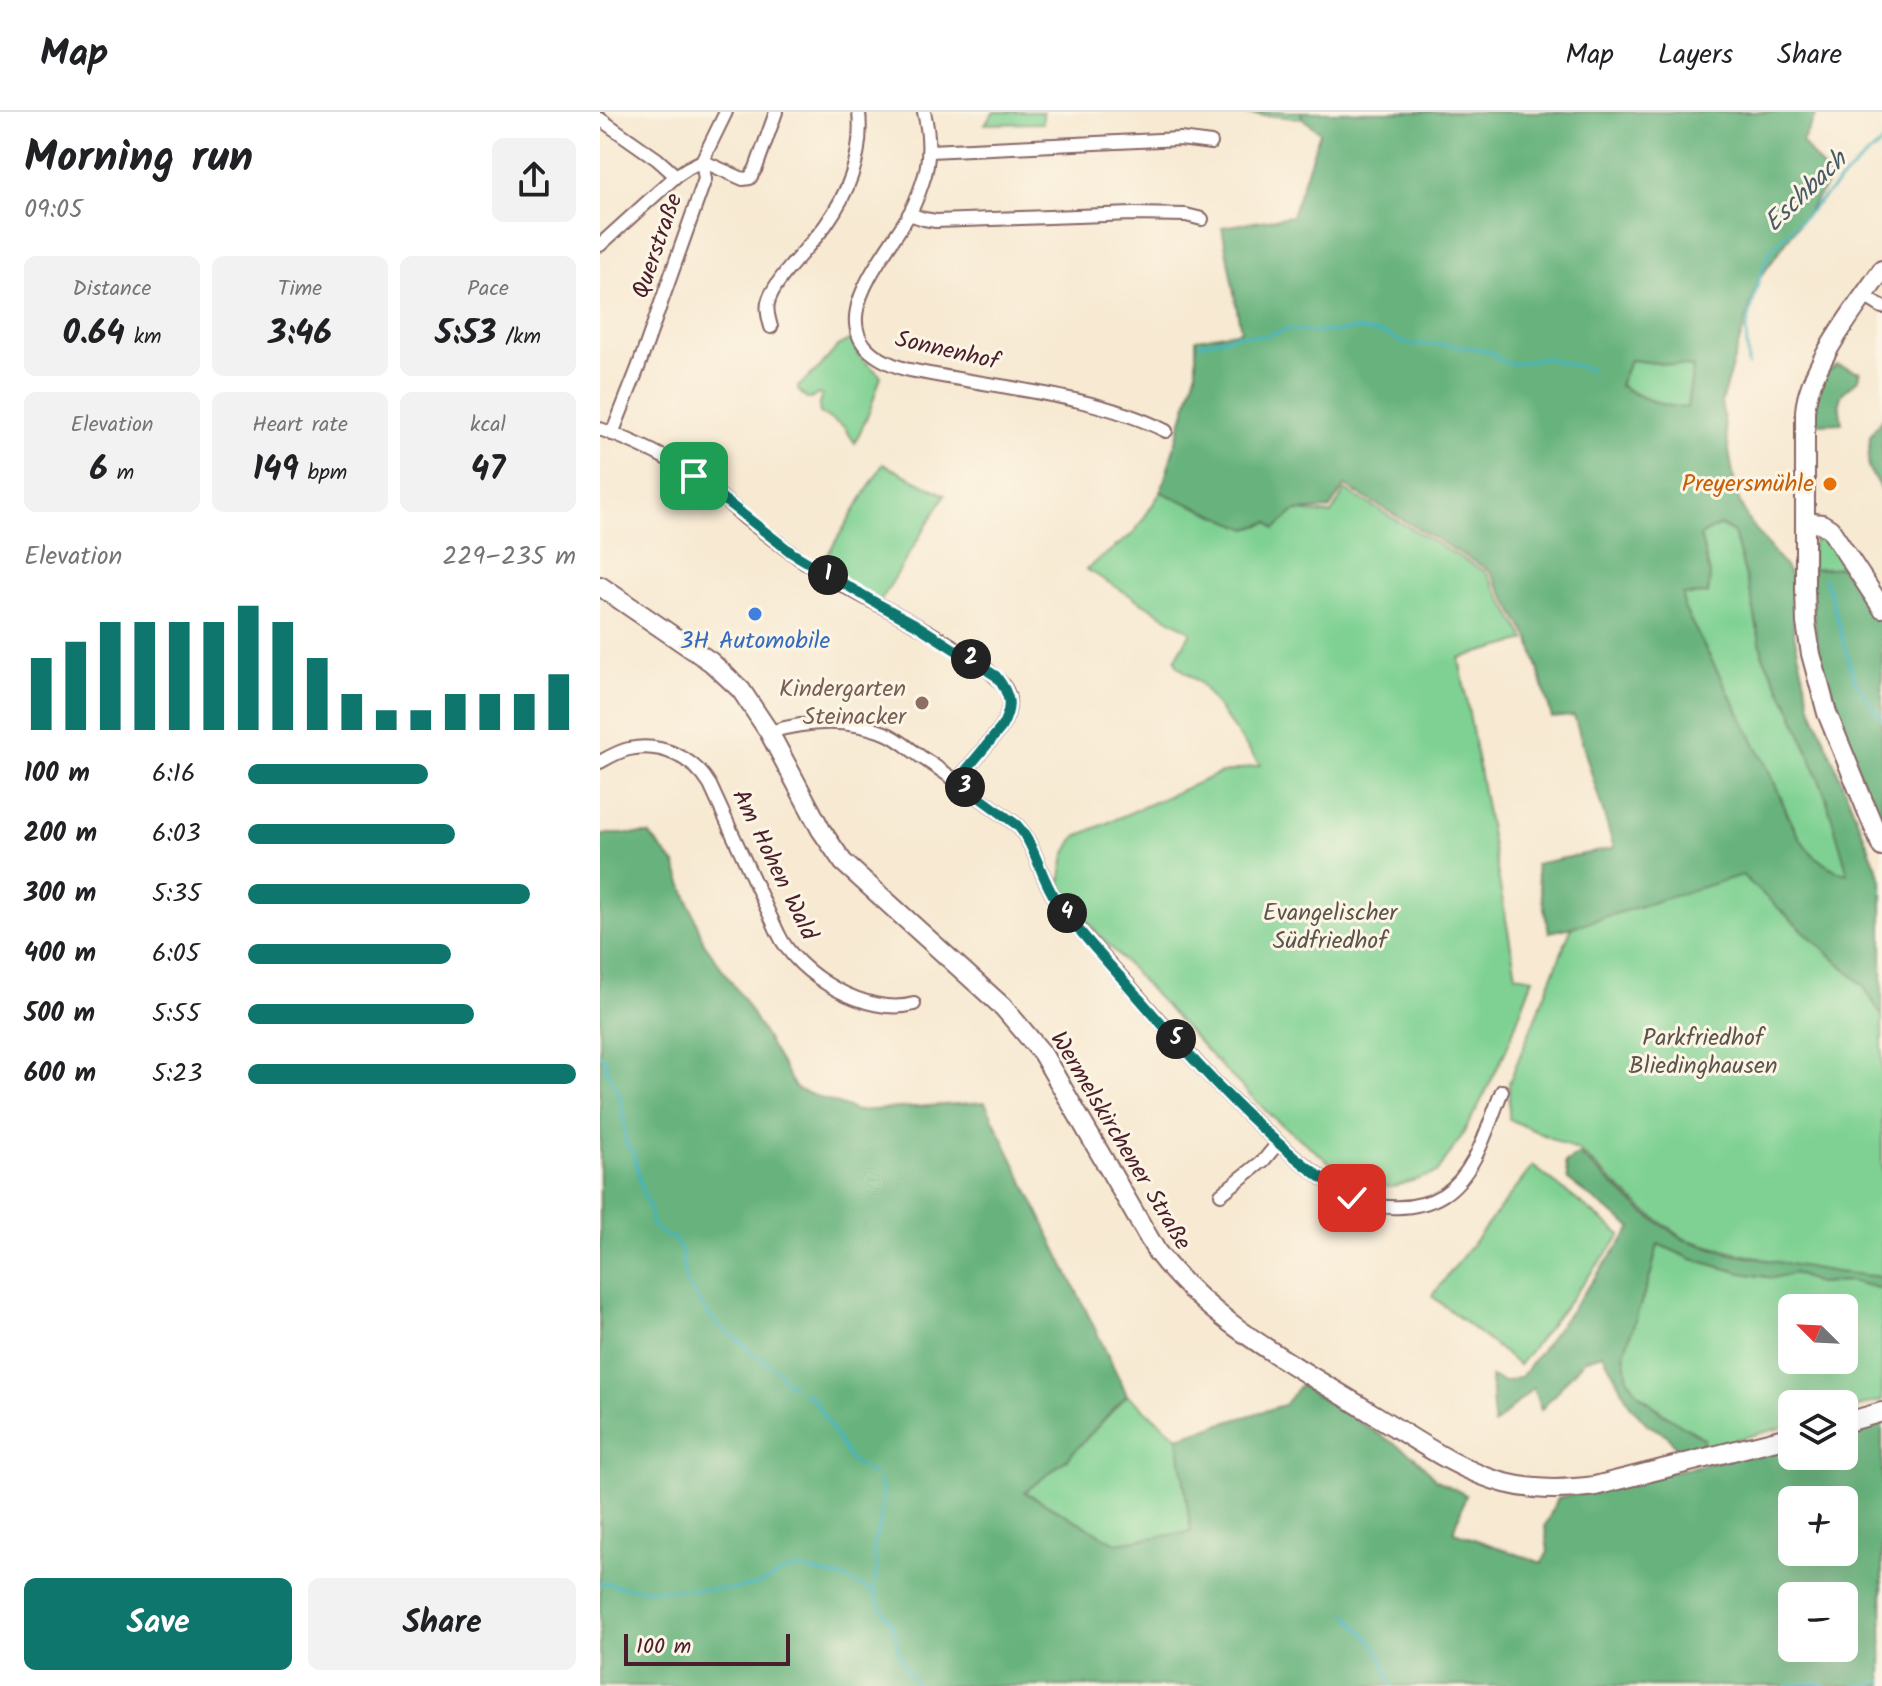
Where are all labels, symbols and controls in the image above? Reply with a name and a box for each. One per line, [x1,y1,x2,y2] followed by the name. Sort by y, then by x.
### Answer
[40,25,109,85] text: Map
[1565,33,1614,78] text: Map
[1658,33,1733,78] text: Layers
[1777,33,1842,78] text: Share
[24,124,253,194] text: Morning run
[492,138,576,222] button: share
[1754,140,1859,243] water label: Eschbach
[622,188,694,304] street label: Querstraße
[24,189,83,231] text: 09:05
[72,272,152,307] text: Distance
[278,272,322,307] text: Time
[467,272,509,307] text: Pace
[62,307,125,361] text: 0.64
[268,307,332,361] text: 3:46
[435,307,496,361] text: 5:53
[125,320,162,355] text: km
[496,320,541,355] text: /km
[891,320,1006,383] street label: Sonnenhof
[70,408,154,443] text: Elevation
[252,408,348,443] text: Heart rate
[470,408,506,443] text: kcal
[660,442,728,510] pin
[90,443,108,497] text: 6
[253,443,299,497] text: 149
[471,443,505,497] text: 47
[672,454,716,498] icon: arrive
[108,456,134,491] text: m
[299,456,347,491] text: bpm
[1682,465,1814,504] place label: Preyersmühle
[1821,475,1839,493] marker: Preyersmühle
[24,536,122,578] text: Elevation
[442,536,576,578] text: 229–235 m
[808,555,848,595] pin: 1
[825,557,831,592] text: 1
[746,605,764,623] marker: 3H Automobile
[680,622,831,661] place label: 3H Automobile
[951,639,991,679] pin: 2
[965,641,977,676] text: 2
[779,670,908,737] place label: Kindergarten Steinacker
[913,694,931,712] marker: Kindergarten Steinacker
[24,753,90,795] text: 100 m
[152,753,195,795] text: 6:16
[945,767,985,807] pin: 3
[959,769,971,804] text: 3
[720,783,828,948] street label: Am Hohen Wald
[24,813,97,855] text: 200 m
[152,813,201,855] text: 6:03
[24,873,96,915] text: 300 m
[152,873,201,915] text: 5:35
[1047,893,1087,933] pin: 4
[1263,894,1399,961] park label: Evangelischer Südfriedhof
[1061,895,1073,930] text: 4
[24,933,96,975] text: 400 m
[152,933,200,975] text: 6:05
[24,993,95,1035] text: 500 m
[152,993,200,1035] text: 5:55
[1156,1019,1196,1059] pin: 5
[1628,1019,1778,1086] park label: Parkfriedhof Bliedinghausen
[1170,1021,1182,1056] text: 5
[1039,1024,1201,1258] street label: Wermelskirchener Straße
[24,1053,96,1095] text: 600 m
[152,1053,202,1095] text: 5:23
[1318,1164,1386,1232] pin
[1330,1176,1374,1220] icon: check
[1778,1294,1858,1374] north arrow
[1778,1294,1858,1662] map controls
[1778,1390,1858,1470] button: layers
[1778,1486,1858,1566] button: +
[24,1578,292,1670] button: Save
[308,1578,576,1670] button: Share
[1778,1582,1858,1662] button: −
[624,1630,790,1666] scale bar
[636,1630,691,1665] text: 100 m

